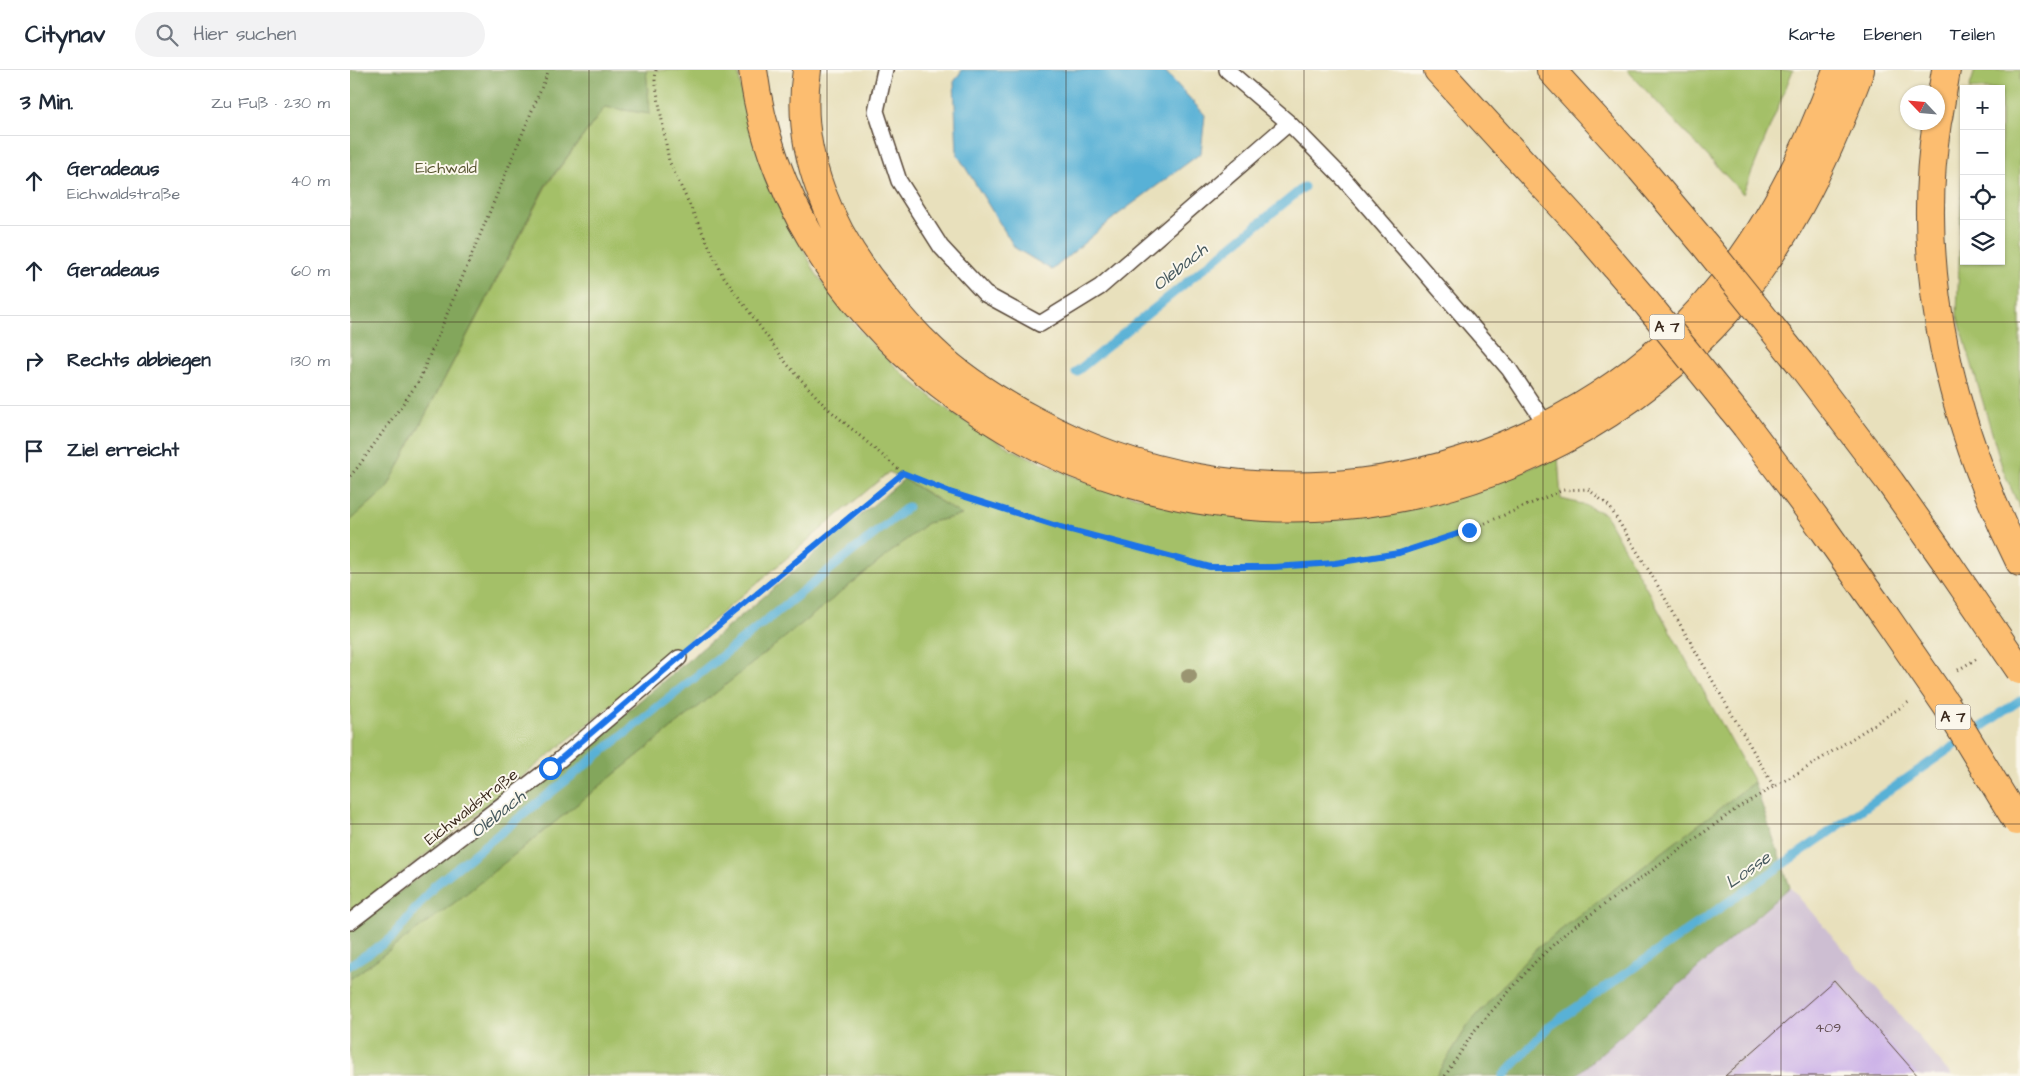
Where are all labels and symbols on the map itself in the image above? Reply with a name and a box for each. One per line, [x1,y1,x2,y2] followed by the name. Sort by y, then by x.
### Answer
[1900,85,1945,130] north arrow
[415,157,477,179] park label: Eichwald
[1147,236,1214,297] water label: Olebach
[1650,314,1684,340] road number: A 7
[1458,519,1481,542] route end
[1936,704,1970,730] road number: A 7
[539,757,562,780] route start
[420,763,523,851] street label: Eichwaldstraße
[465,783,532,844] water label: Olebach
[1720,845,1777,895] water label: Losse
[1815,1018,1841,1038] house number: 409

